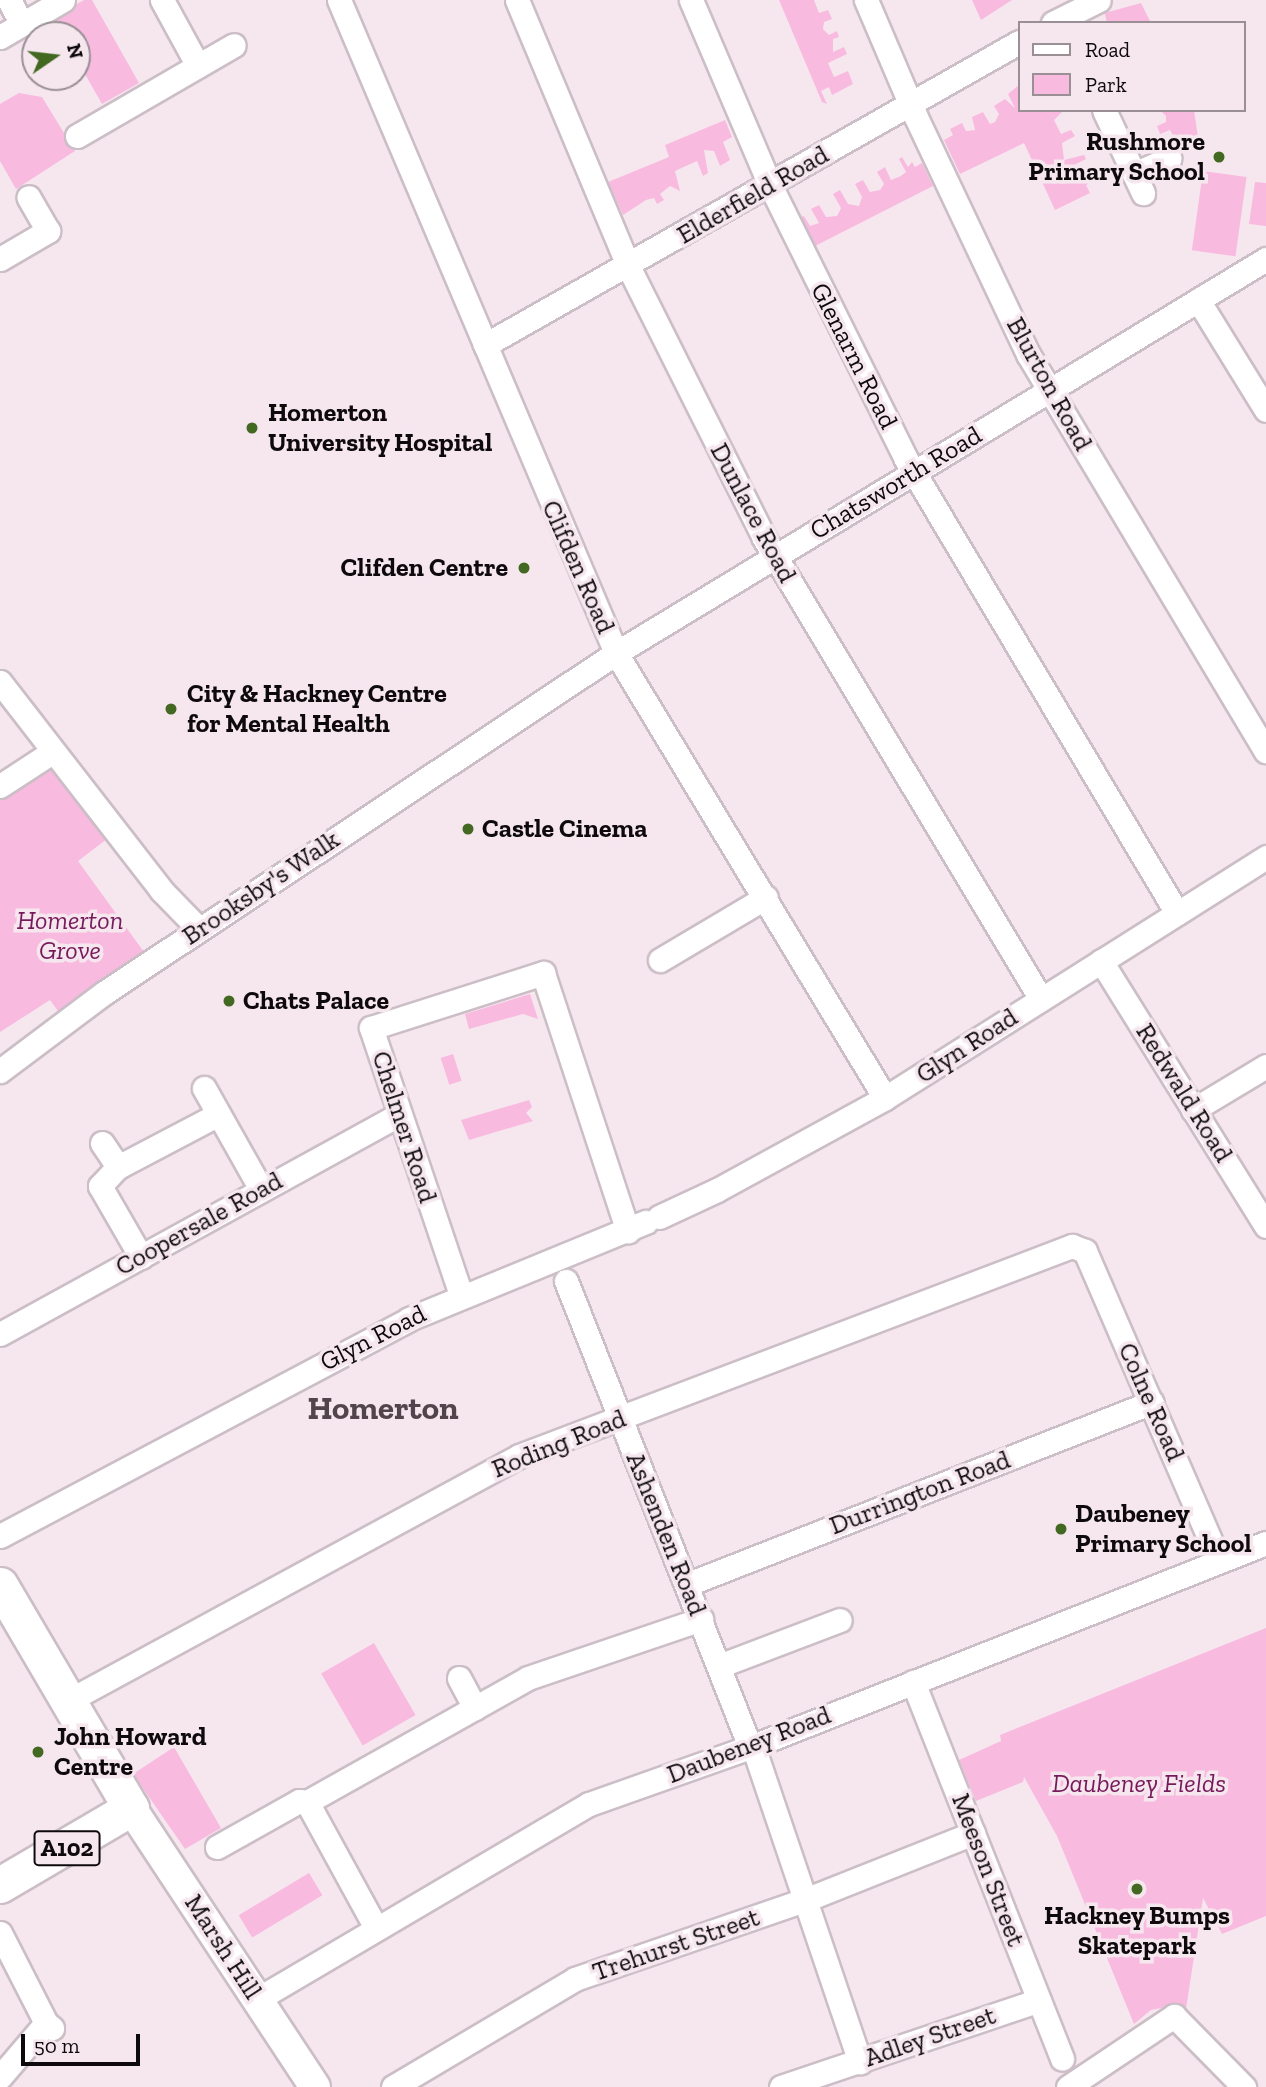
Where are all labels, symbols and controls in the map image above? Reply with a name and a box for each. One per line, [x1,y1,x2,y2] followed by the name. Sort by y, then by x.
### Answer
[21,21,91,91] north arrow
[1018,21,1245,112] legend
[1085,37,1130,62] text: Road
[62,41,88,61] text: N
[1085,72,1127,97] text: Park
[1028,126,1205,188] place label: Rushmore Primary School
[672,139,834,251] street label: Elderfield Road
[1211,149,1227,165] marker: Rushmore Primary School
[804,278,904,434] street label: Glenarm Road
[1000,312,1098,456] street label: Blurton Road
[268,397,493,458] place label: Homerton University Hospital
[242,418,262,438] marker: Homerton University Hospital
[804,419,988,547] street label: Chatsworth Road
[703,438,803,588] street label: Dunlace Road
[535,496,621,638] street label: Clifden Road
[341,552,508,584] place label: Clifden Centre
[514,558,534,578] marker: Clifden Centre
[187,678,448,740] place label: City & Hackney Centre for Mental Health
[161,699,181,719] marker: City & Hackney Centre for Mental Health
[482,813,647,845] place label: Castle Cinema
[460,821,476,837] marker: Castle Cinema
[176,824,346,952] street label: Brooksby's Walk
[17,905,123,967] park label: Homerton Grove
[243,985,389,1017] place label: Chats Palace
[221,993,237,1009] marker: Chats Palace
[910,1002,1024,1090] street label: Glyn Road
[1129,1018,1239,1168] street label: Redwald Road
[365,1047,443,1207] street label: Chelmer Road
[110,1165,288,1283] street label: Coopersale Road
[315,1298,431,1378] street label: Glyn Road
[1111,1338,1191,1466] street label: Colne Road
[307,1388,459,1428] district label: Homerton
[488,1403,630,1485] street label: Roding Road
[825,1444,1015,1542] street label: Durrington Road
[619,1448,713,1620] street label: Ashenden Road
[1075,1498,1252,1560] place label: Daubeney Primary School
[1053,1521,1069,1537] marker: Daubeney Primary School
[663,1699,835,1791] street label: Daubeney Road
[54,1721,207,1782] place label: John Howard Centre
[28,1742,48,1762] marker: John Howard Centre
[1052,1768,1226,1800] park label: Daubeney Fields
[945,1789,1031,1951] street label: Meeson Street
[32,1828,102,1868] road number: A102
[1129,1881,1145,1897] marker: Hackney Bumps Skatepark
[178,1889,268,2005] street label: Marsh Hill
[1044,1900,1230,1962] place label: Hackney Bumps Skatepark
[588,1902,764,1988] street label: Trehurst Street
[860,2000,1000,2074] street label: Adley Street
[24,2021,144,2064] scale bar
[34,2033,80,2058] text: 50 m

